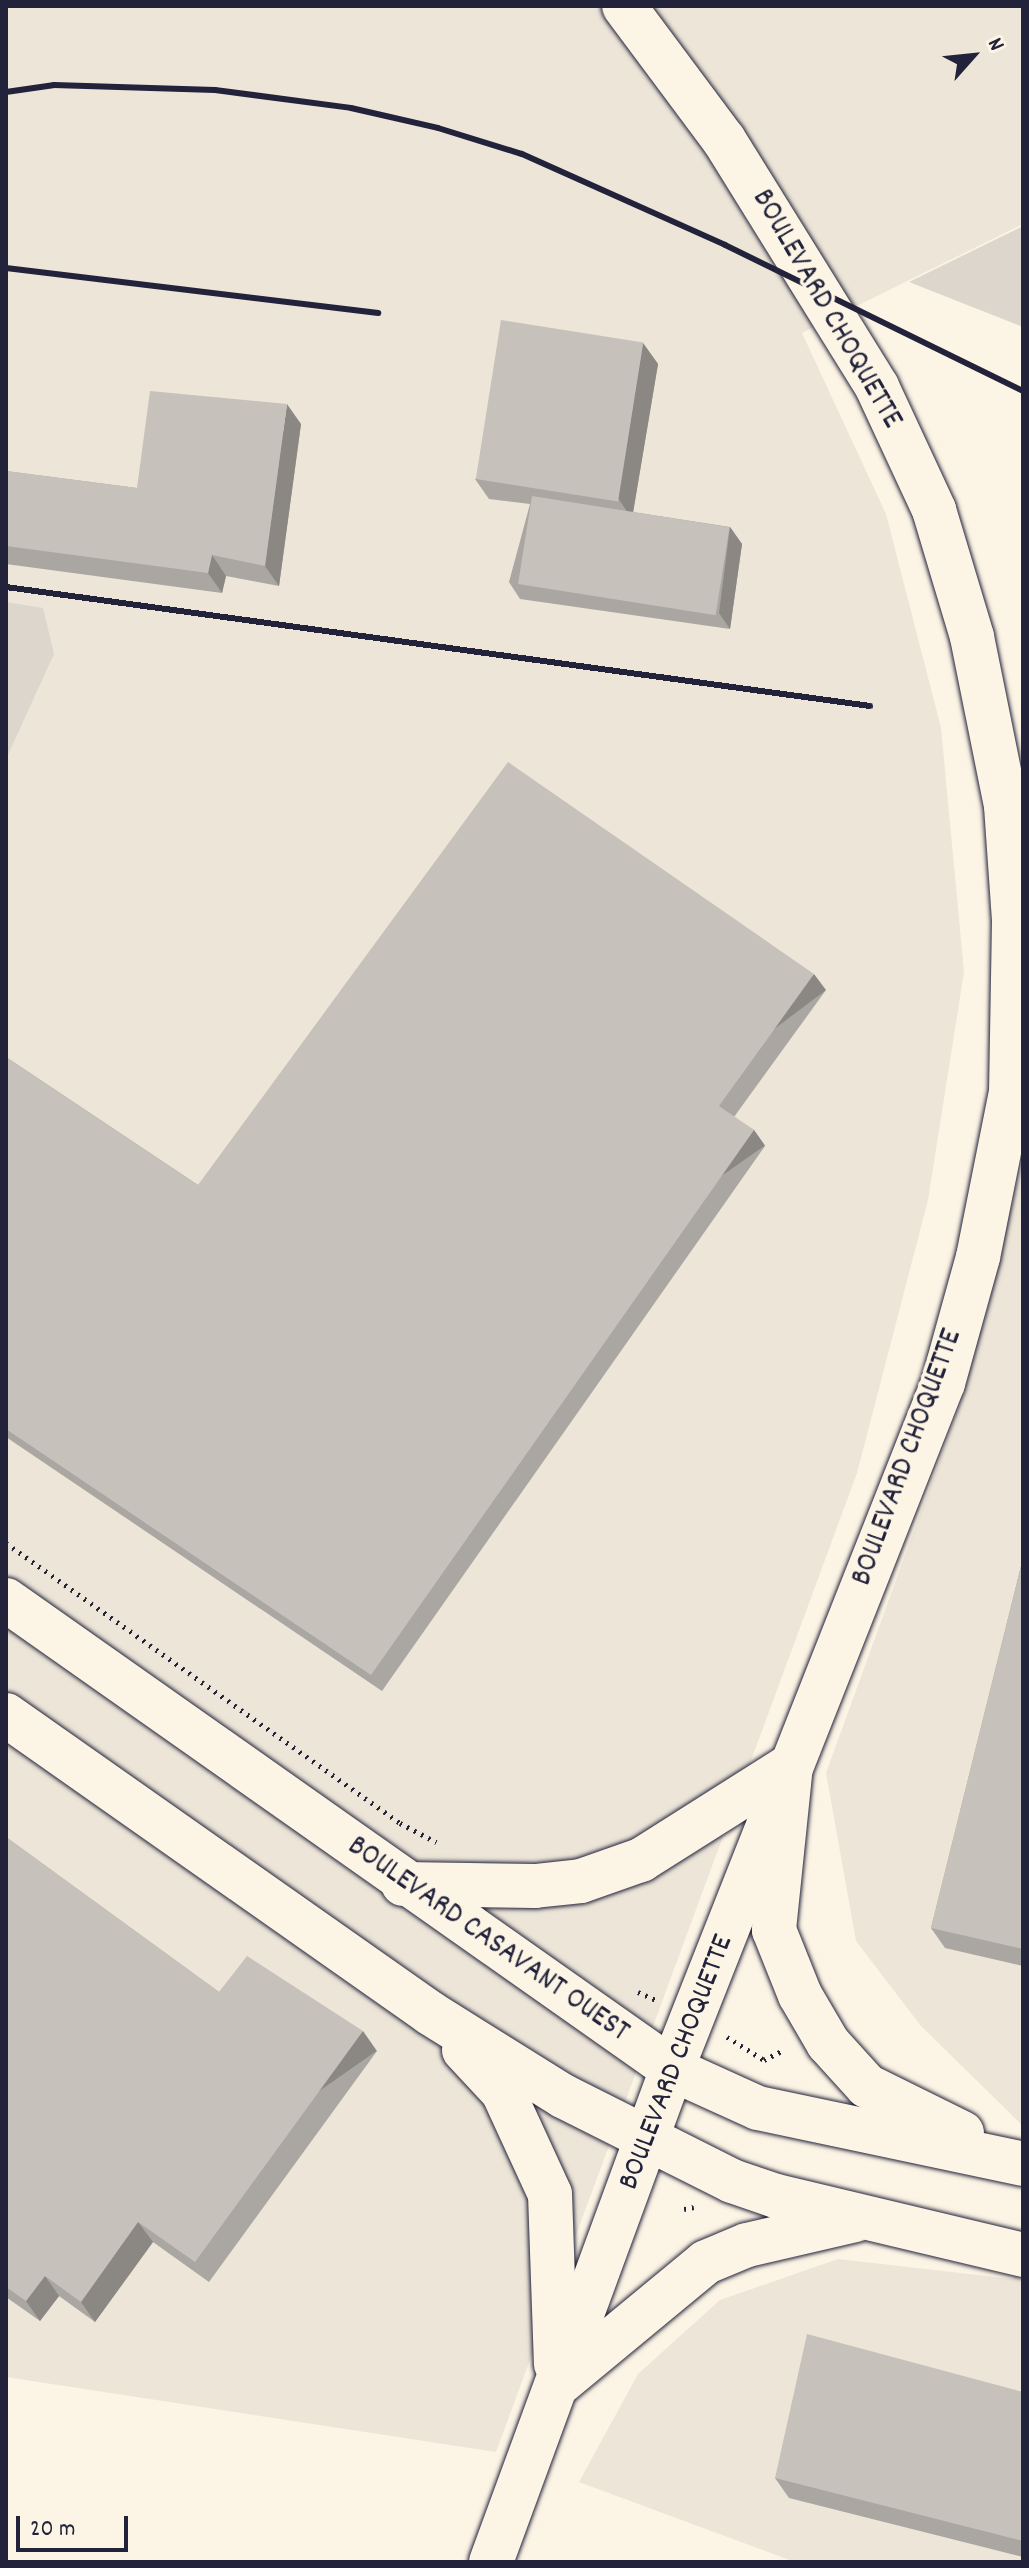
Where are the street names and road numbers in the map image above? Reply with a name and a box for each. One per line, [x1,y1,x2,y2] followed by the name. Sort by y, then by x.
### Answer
[742,184,908,436] street label: BOULEVARD CHOQUETTE
[846,1325,972,1591] street label: BOULEVARD CHOQUETTE
[339,1830,635,2052] street label: BOULEVARD CASAVANT OUEST
[613,1930,743,2196] street label: BOULEVARD CHOQUETTE

